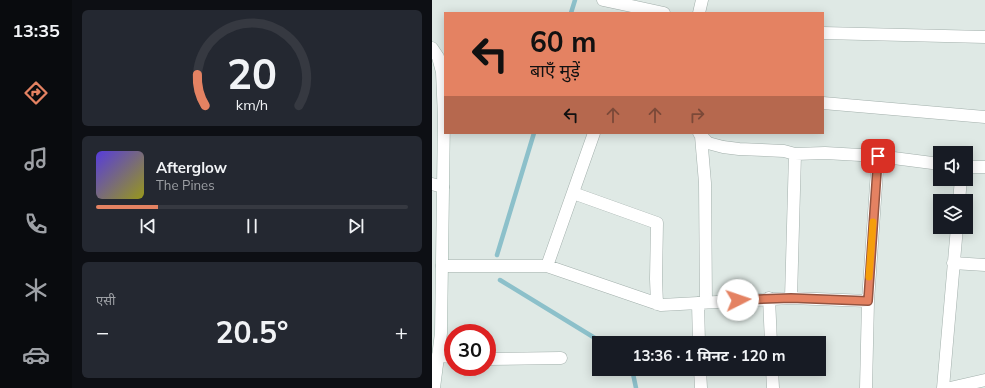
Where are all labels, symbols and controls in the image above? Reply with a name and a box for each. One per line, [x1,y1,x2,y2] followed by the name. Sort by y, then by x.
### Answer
[12,19,60,42] text: 13:35
[530,24,596,59] text: 60 m
[464,28,516,80] icon: left
[227,47,277,99] text: 20
[530,59,580,82] text: बाएँ मुड़ें
[22,79,50,107] icon: directions
[236,96,268,114] text: km/h
[560,104,582,126] icon: left
[602,104,624,126] icon: ahead
[644,104,666,126] icon: ahead
[686,104,708,126] icon: right
[861,139,895,173] pin
[22,145,50,173] icon: music
[867,145,889,167] icon: arrive
[933,146,973,234] map controls
[933,146,973,186] button: sound
[156,158,227,177] text: Afterglow
[156,177,215,193] text: The Pines
[933,194,973,234] button: layers
[22,210,50,238] icon: phone
[137,215,159,237] icon: previous
[241,215,263,237] icon: pause
[345,215,367,237] icon: next
[22,276,50,304] icon: climate
[717,279,759,321] position arrow
[96,292,115,308] text: एसी
[216,313,288,351] text: 20.5°
[96,318,109,346] text: −
[395,318,408,346] text: +
[444,324,496,376] speed limit sign: 30
[22,341,50,369] icon: car
[633,346,785,365] text: 13:36 · 1 मिनट · 120 m

